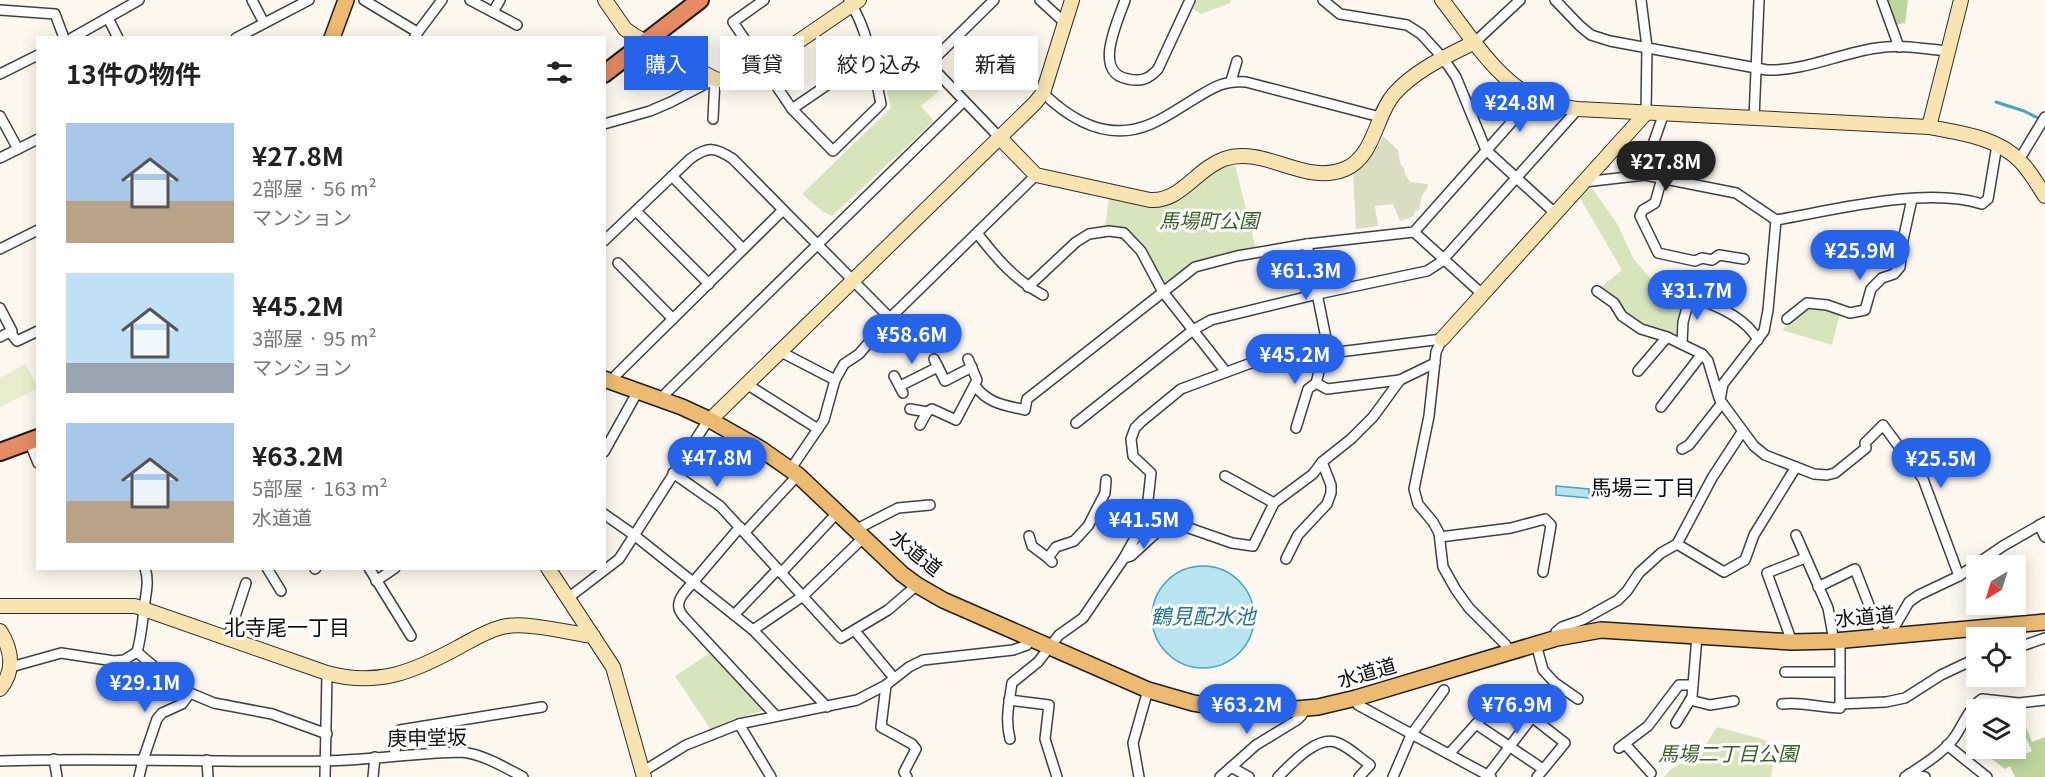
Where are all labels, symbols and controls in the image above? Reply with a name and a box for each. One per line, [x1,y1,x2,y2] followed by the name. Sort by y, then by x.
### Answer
[624,36,708,90] chip: 購入
[720,36,804,90] chip: 賃貸
[816,36,942,90] chip: 絞り込み
[954,36,1038,90] chip: 新着
[66,54,201,91] text: 13件の物件
[543,56,576,89] icon: filters
[1471,82,1569,133] pin: ¥24.8M
[1485,87,1555,116] text: ¥24.8M
[252,136,344,173] text: ¥27.8M
[1617,141,1715,192] pin: ¥27.8M
[1631,146,1701,175] text: ¥27.8M
[114,147,186,219] icon: home
[252,173,377,202] text: 2部屋 · 56 m²
[252,202,352,231] text: マンション
[1159,205,1262,234] park label: 馬場町公園
[1811,230,1909,281] pin: ¥25.9M
[1825,235,1895,264] text: ¥25.9M
[1257,250,1355,301] pin: ¥61.3M
[1271,255,1341,284] text: ¥61.3M
[1648,270,1746,321] pin: ¥31.7M
[1662,275,1732,304] text: ¥31.7M
[252,286,344,323] text: ¥45.2M
[114,297,186,369] icon: home
[863,314,961,365] pin: ¥58.6M
[877,319,947,348] text: ¥58.6M
[252,323,377,352] text: 3部屋 · 95 m²
[1246,334,1344,385] pin: ¥45.2M
[1260,339,1330,368] text: ¥45.2M
[252,352,352,381] text: マンション
[252,436,344,473] text: ¥63.2M
[668,437,766,488] pin: ¥47.8M
[1892,438,1990,489] pin: ¥25.5M
[682,442,752,471] text: ¥47.8M
[1906,443,1976,472] text: ¥25.5M
[114,447,186,519] icon: home
[1591,471,1696,501] district label: 馬場三丁目
[252,473,388,502] text: 5部屋 · 163 m²
[1095,499,1193,550] pin: ¥41.5M
[252,502,312,531] text: 水道道
[1109,504,1179,533] text: ¥41.5M
[885,522,949,582] street label: 水道道
[1966,555,2026,615] north arrow
[1966,555,2026,759] map controls
[1834,598,1896,633] street label: 水道道
[1151,600,1257,630] water label: 鶴見配水池
[224,611,350,641] district label: 北寺尾一丁目
[1966,627,2026,687] button: locate
[1334,649,1399,694] street label: 水道道
[96,662,194,713] pin: ¥29.1M
[110,667,180,696] text: ¥29.1M
[1198,684,1296,735] pin: ¥63.2M
[1468,684,1566,735] pin: ¥76.9M
[1212,689,1282,718] text: ¥63.2M
[1482,689,1552,718] text: ¥76.9M
[1966,699,2026,759] button: layers
[387,721,467,752] street label: 庚申堂坂
[1658,738,1801,767] park label: 馬場二丁目公園

